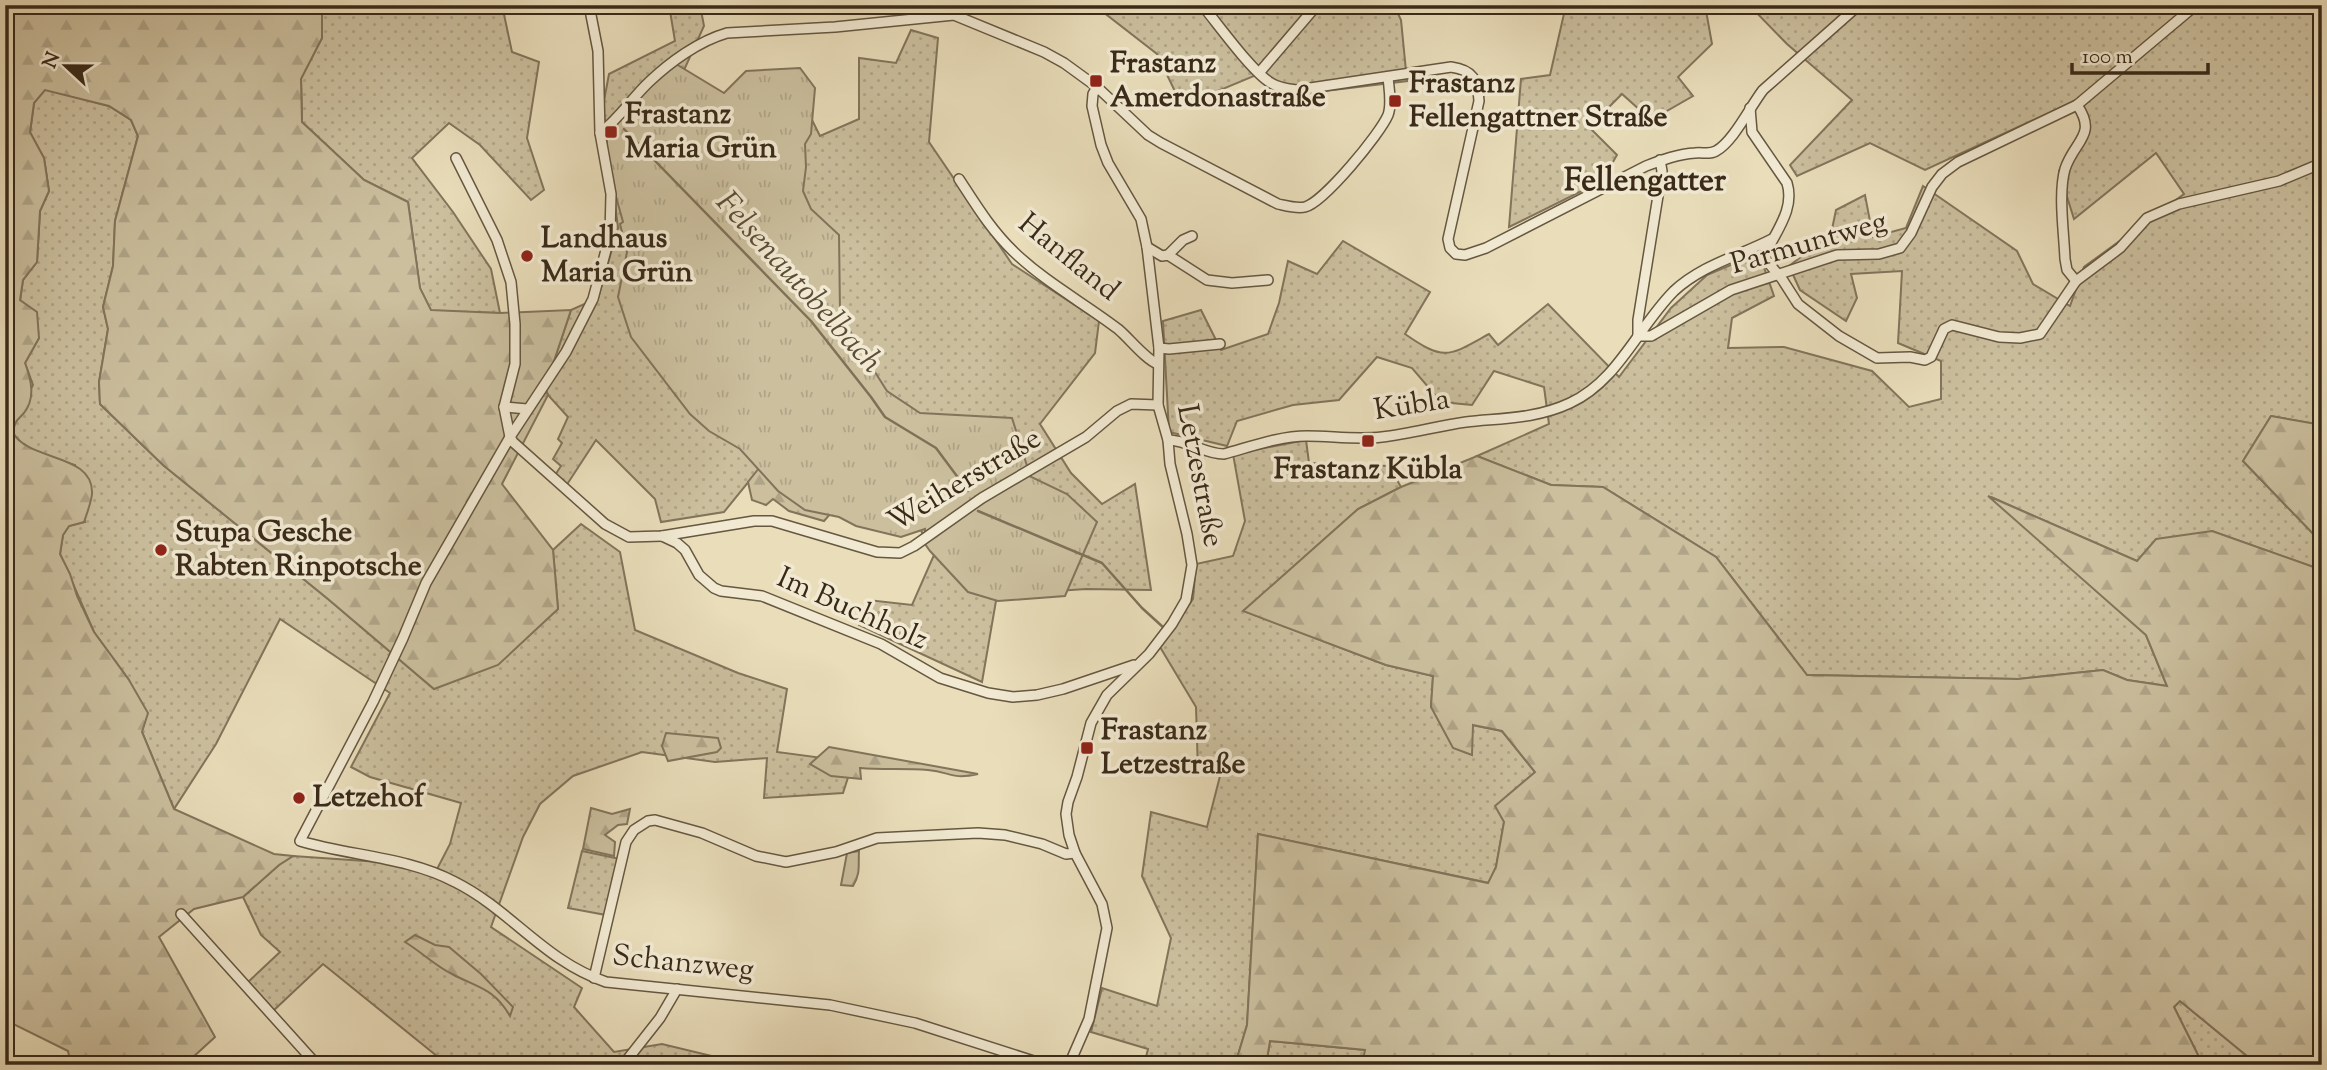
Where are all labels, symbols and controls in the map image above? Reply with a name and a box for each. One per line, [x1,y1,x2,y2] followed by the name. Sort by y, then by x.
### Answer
[32,32,102,102] north arrow
[2072,32,2208,76] scale bar
[1110,43,1326,120] place label: Frastanz Amerdonastraße
[2082,43,2133,73] text: 100 m
[37,48,68,73] text: N
[1409,63,1668,140] place label: Frastanz Fellengattner Straße
[1088,73,1104,89] marker: Frastanz Amerdonastraße
[1387,93,1403,109] marker: Frastanz Fellengattner Straße
[625,94,777,171] place label: Frastanz Maria Grün
[603,124,619,140] marker: Frastanz Maria Grün
[1564,159,1727,205] district label: Fellengatter
[704,182,893,385] water label: Felsenautobelbach
[1726,201,1892,287] street label: Parmuntweg
[1008,204,1128,312] street label: Hanfland
[541,218,693,295] place label: Landhaus Maria Grün
[519,248,535,264] marker: Landhaus Maria Grün
[1371,379,1453,433] street label: Kübla
[1164,401,1234,551] street label: Letzestraße
[880,418,1050,544] street label: Weiherstraße
[1360,433,1376,449] marker: Frastanz Kübla
[1274,449,1463,492] place label: Frastanz Kübla
[175,512,422,589] place label: Stupa Gesche Rabten Rinpotsche
[153,542,169,558] marker: Stupa Gesche Rabten Rinpotsche
[769,558,935,662] street label: Im Buchholz
[1101,710,1245,787] place label: Frastanz Letzestraße
[1079,740,1095,756] marker: Frastanz Letzestraße
[313,777,426,820] place label: Letzehof
[291,790,307,806] marker: Letzehof
[610,935,756,993] street label: Schanzweg

